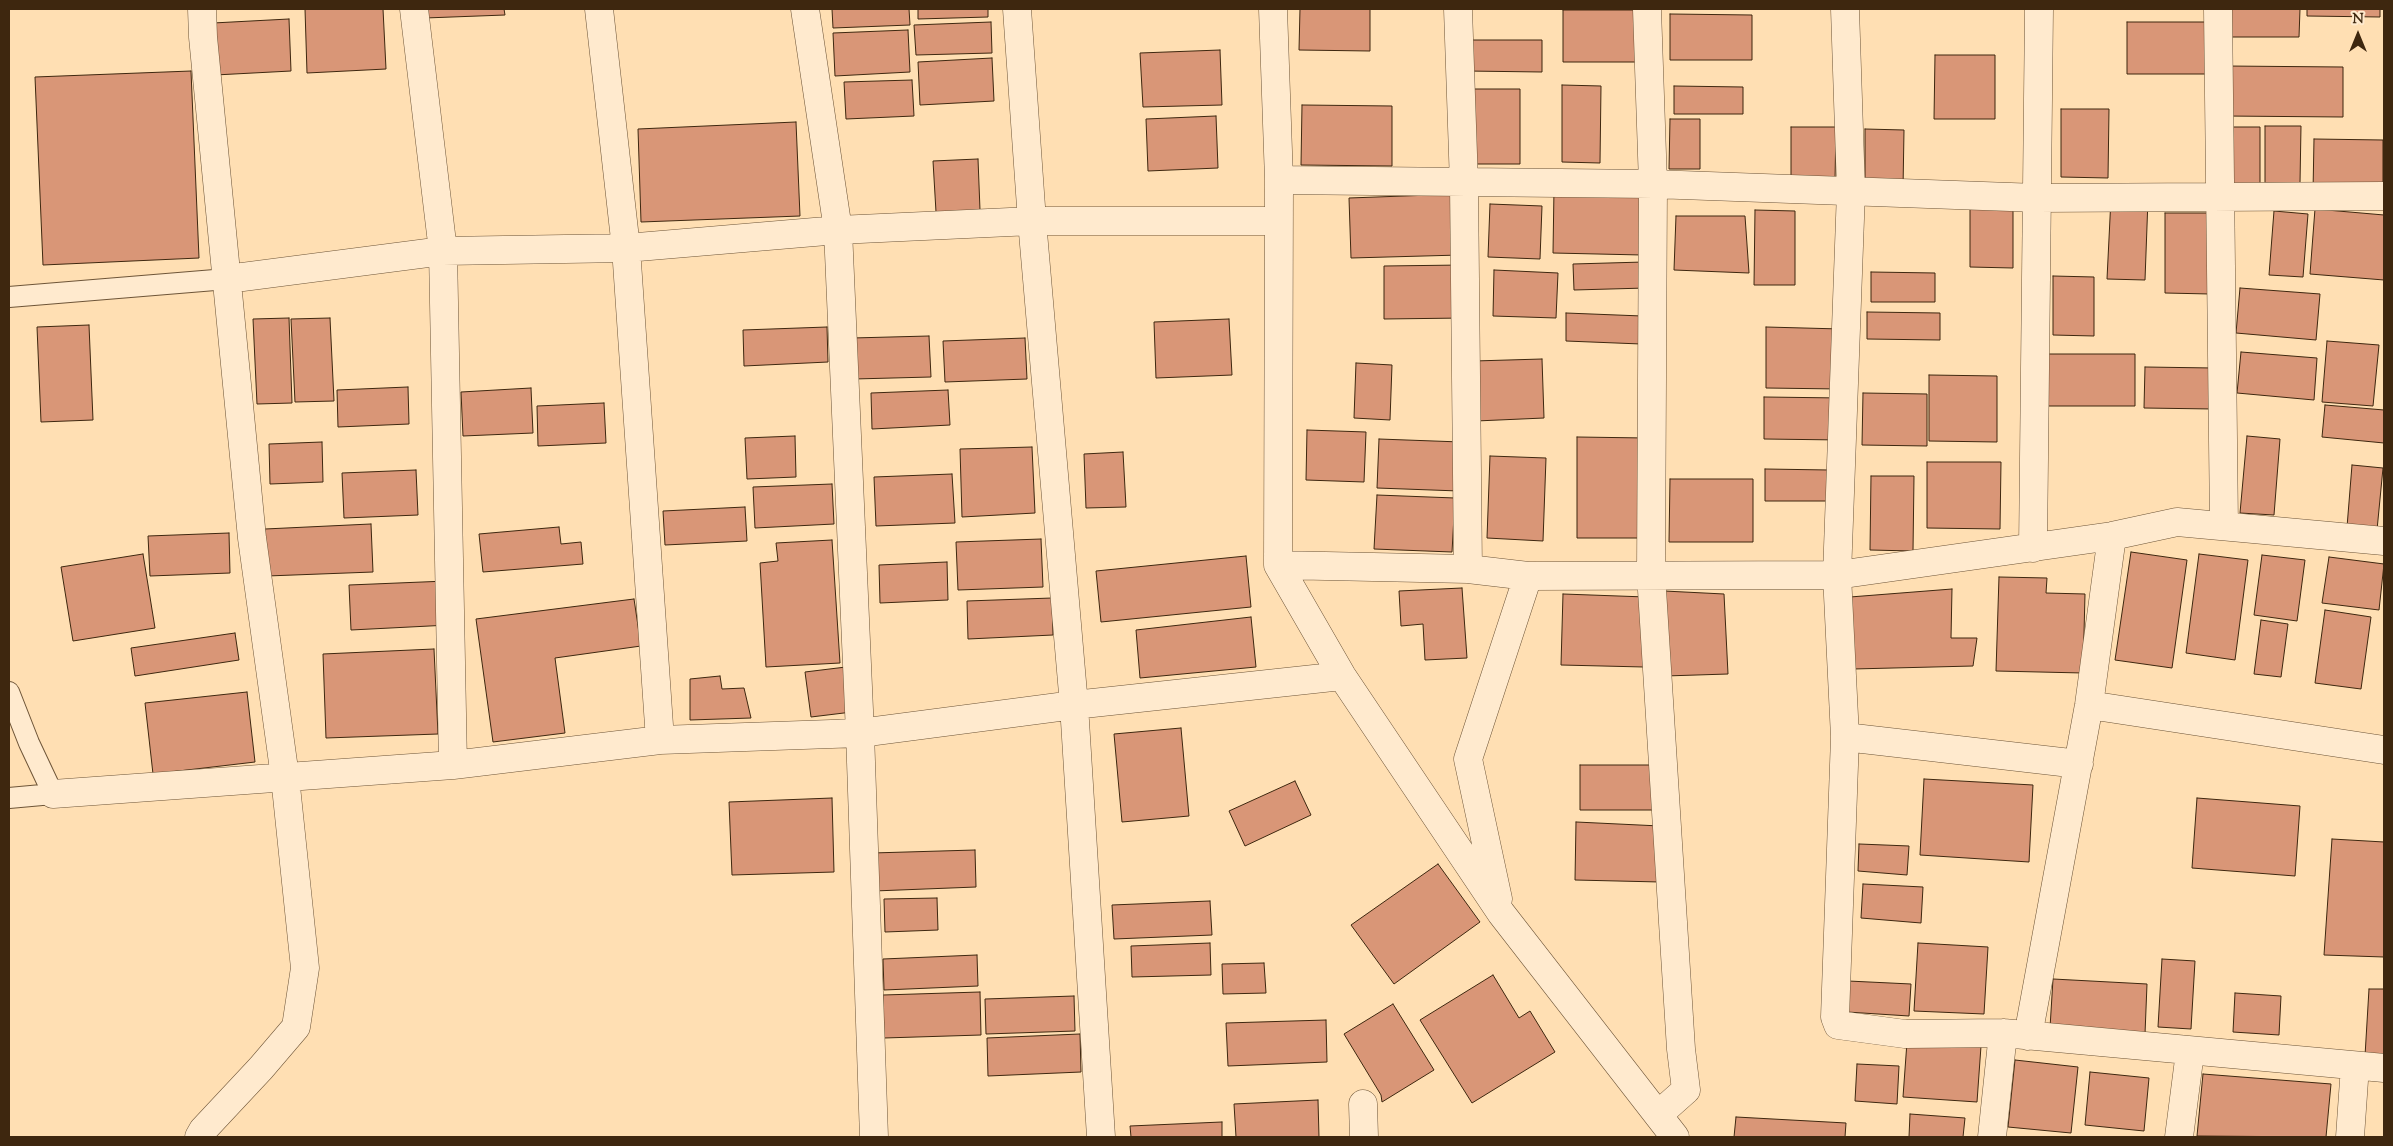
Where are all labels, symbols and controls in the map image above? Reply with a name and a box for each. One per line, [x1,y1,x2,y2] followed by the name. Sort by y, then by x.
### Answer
[2333,10,2383,60] north arrow
[2352,10,2364,30] text: N

